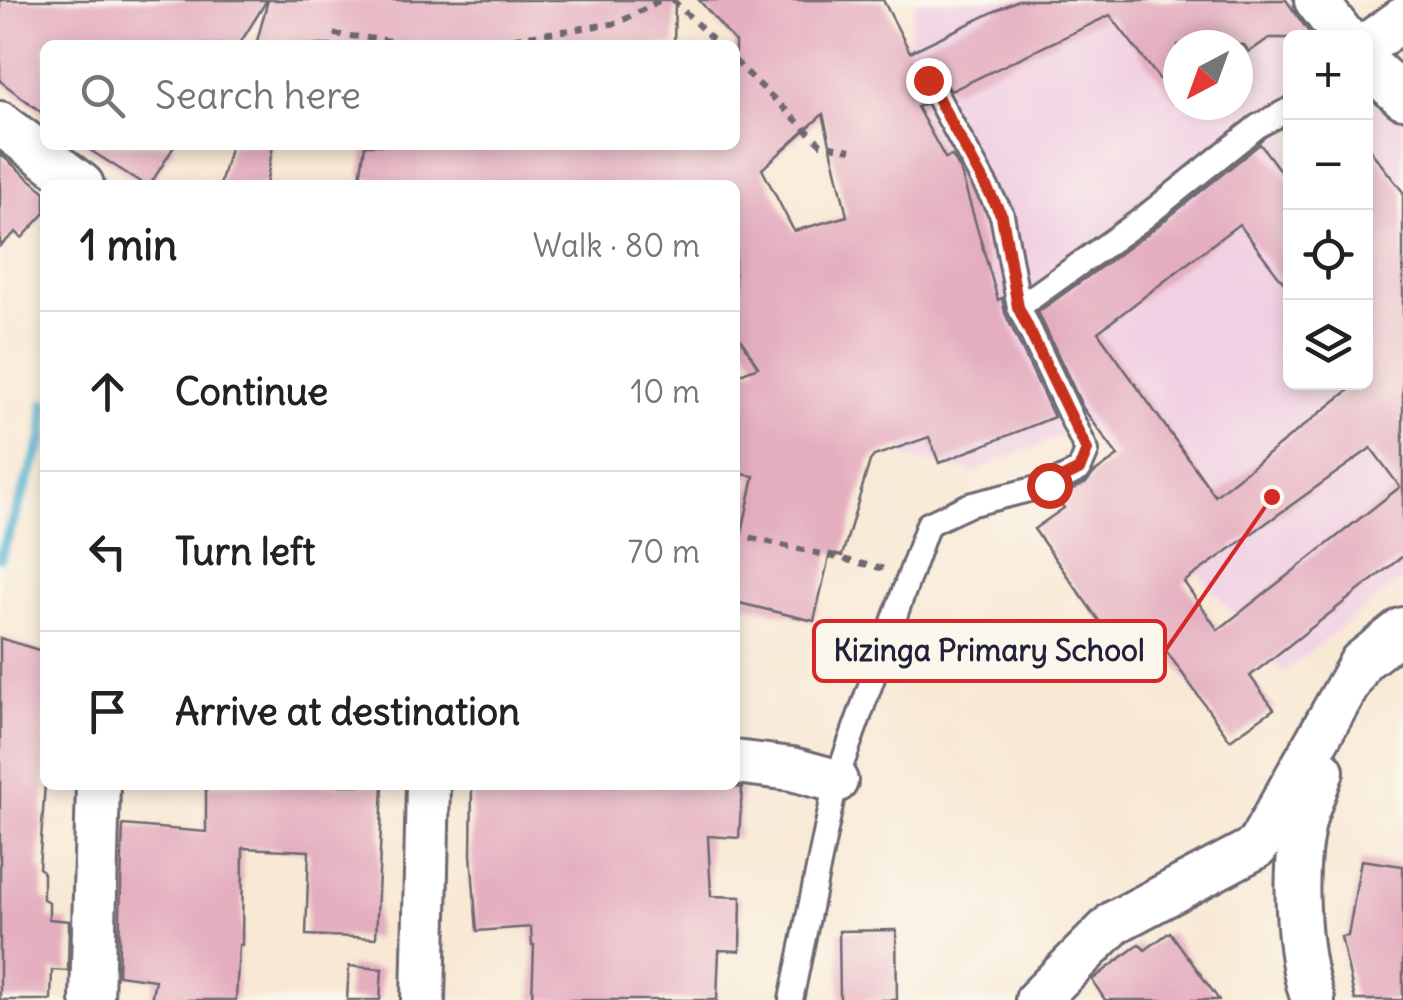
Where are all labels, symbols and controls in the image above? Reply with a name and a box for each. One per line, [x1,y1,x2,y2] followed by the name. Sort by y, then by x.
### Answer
[1163,30,1253,120] north arrow
[1283,30,1373,390] map controls
[1283,30,1373,120] button: +
[40,40,740,150] search box
[906,58,952,104] route end
[75,68,130,123] icon: search
[155,72,361,119] text: Search here
[1283,120,1373,210] button: −
[1283,210,1373,300] button: locate
[80,219,177,271] text: 1 min
[533,225,700,266] text: Walk · 80 m
[1283,300,1373,390] button: layers
[80,364,135,419] icon: ahead
[175,368,328,415] text: Continue
[631,371,700,412] text: 10 m
[1027,463,1073,509] route start
[80,524,135,579] icon: left
[175,528,315,575] text: Turn left
[628,531,700,572] text: 70 m
[814,621,1165,681] callout: Kizinga Primary School
[833,631,1145,669] text: Kizinga Primary School
[80,684,135,739] icon: arrive
[175,688,520,735] text: Arrive at destination

